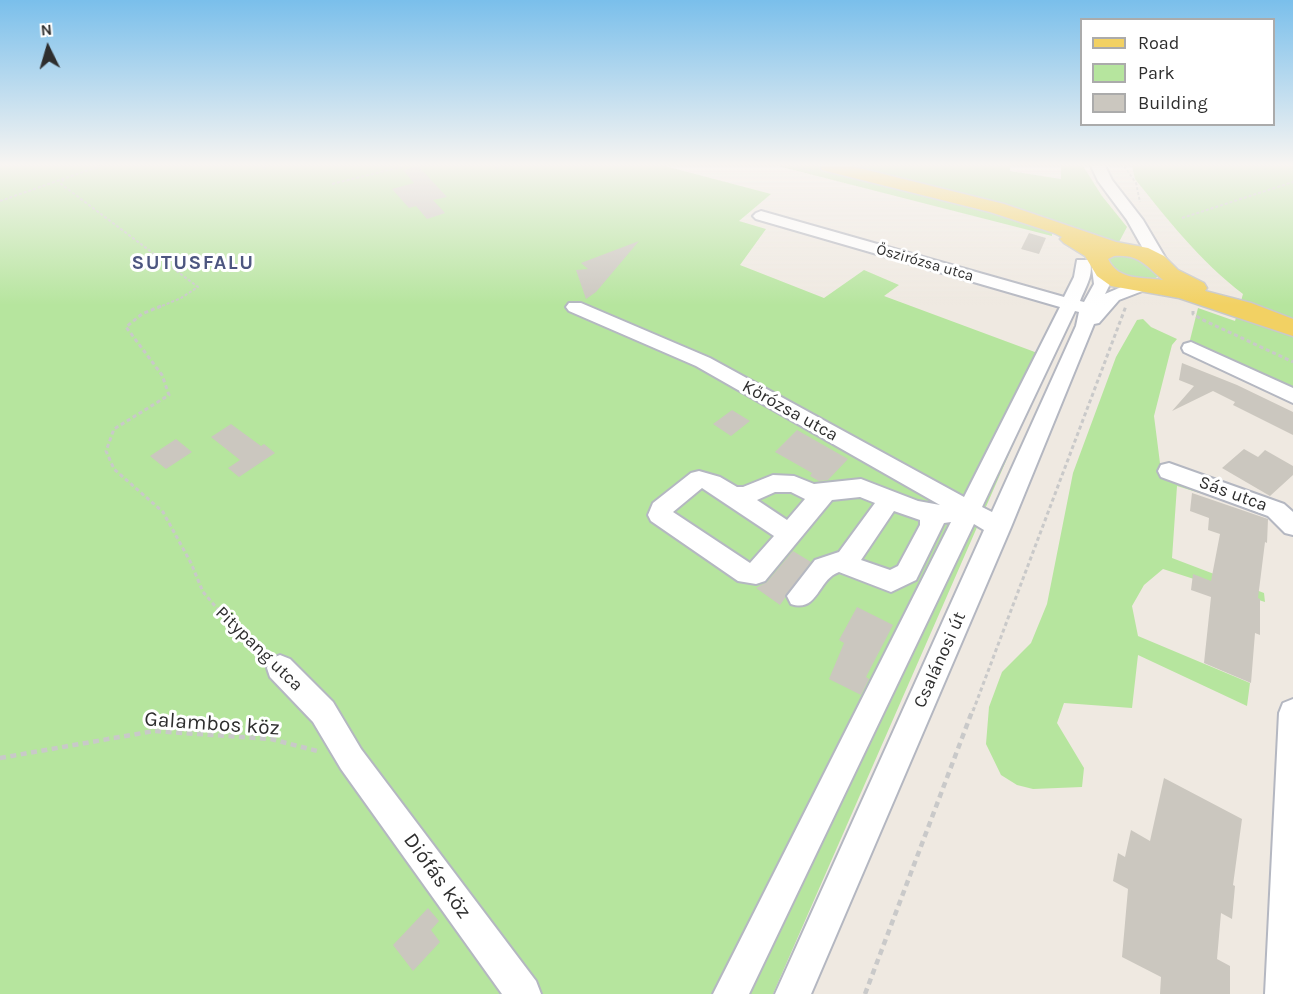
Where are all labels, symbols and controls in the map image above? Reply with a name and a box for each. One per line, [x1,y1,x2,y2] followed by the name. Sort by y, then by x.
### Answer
[18,18,78,78] north arrow
[1080,18,1275,126] legend
[40,20,53,40] text: N
[1138,32,1179,54] text: Road
[1138,62,1175,84] text: Park
[1138,92,1208,114] text: Building
[874,241,976,285] street label: Őszirózsa utca
[131,251,255,275] district label: SUTUSFALU
[738,376,842,446] street label: Kőrózsa utca
[1196,472,1270,516] street label: Sás utca
[211,602,307,696] street label: Pitypang utca
[909,609,971,711] street label: Csalánosi út
[144,707,280,741] street label: Galambos köz
[398,828,476,924] street label: Diófás köz

